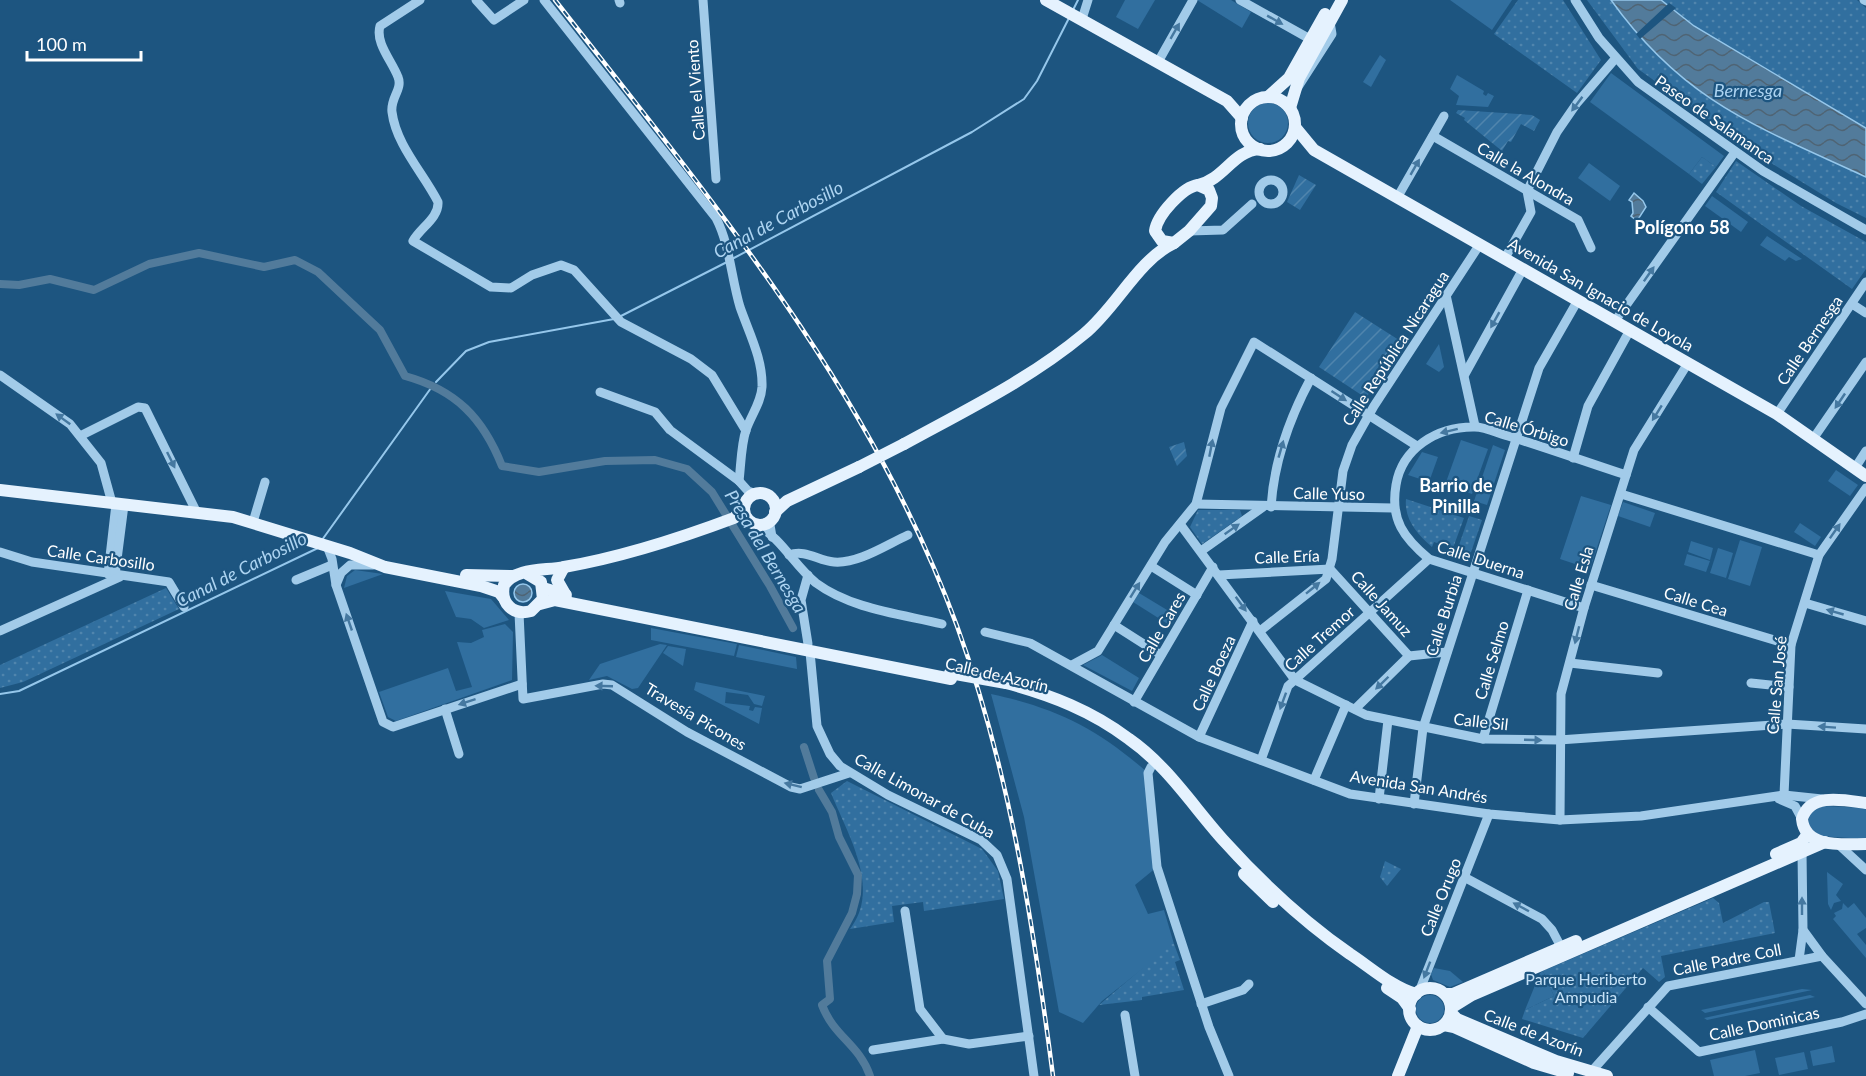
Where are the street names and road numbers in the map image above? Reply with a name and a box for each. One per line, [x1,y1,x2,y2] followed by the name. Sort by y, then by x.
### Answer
[682,39,708,141] street label: Calle el Viento
[1652,71,1778,167] street label: Paseo de Salamanca
[1474,137,1578,209] street label: Calle la Alondra
[1505,233,1697,355] street label: Avenida San Ignacio de Loyola
[1338,267,1452,429] street label: Calle República Nicaragua
[1772,292,1846,388] street label: Calle Bernesga
[1482,406,1572,450] street label: Calle Órbigo
[1293,483,1365,503] street label: Calle Yuso
[1435,536,1527,582] street label: Calle Duerna
[46,540,156,574] street label: Calle Carbosillo
[1559,543,1597,613] street label: Calle Esla
[1254,545,1320,567] street label: Calle Ería
[1348,566,1416,640] street label: Calle Jamuz
[1421,572,1465,658] street label: Calle Burbia
[1662,582,1730,620] street label: Calle Cea
[1133,588,1189,666] street label: Calle Cares
[1280,601,1358,674] street label: Calle Tremor
[1470,618,1512,702] street label: Calle Selmo
[1187,632,1239,714] street label: Calle Boeza
[1762,635,1790,735] street label: Calle San José
[944,653,1050,695] street label: Calle de Azorín
[642,678,750,754] street label: Travesía Picones
[1453,709,1509,733] street label: Calle Sil
[852,749,998,841] street label: Calle Limonar de Cuba
[1349,766,1489,806] street label: Avenida San Andrés
[1416,855,1464,939] street label: Calle Orugo
[1671,939,1783,979] street label: Calle Padre Coll
[1707,1002,1821,1044] street label: Calle Dominicas
[1481,1004,1587,1060] street label: Calle de Azorín

